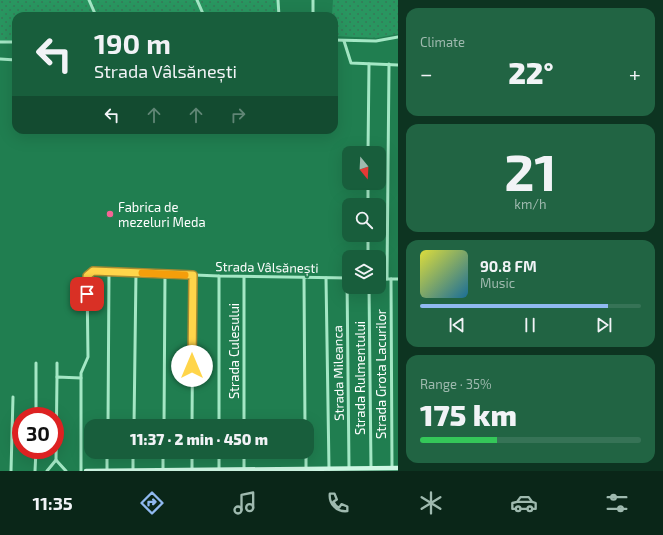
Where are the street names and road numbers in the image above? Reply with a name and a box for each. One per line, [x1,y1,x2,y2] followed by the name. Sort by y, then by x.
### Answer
[215,258,319,277] street label: Strada Vâlsănești
[226,303,242,399] street label: Strada Culesului
[373,309,389,439] street label: Strada Grota Lacurilor
[352,321,368,435] street label: Strada Rulmentului
[329,325,347,421] street label: Strada Mileanca

